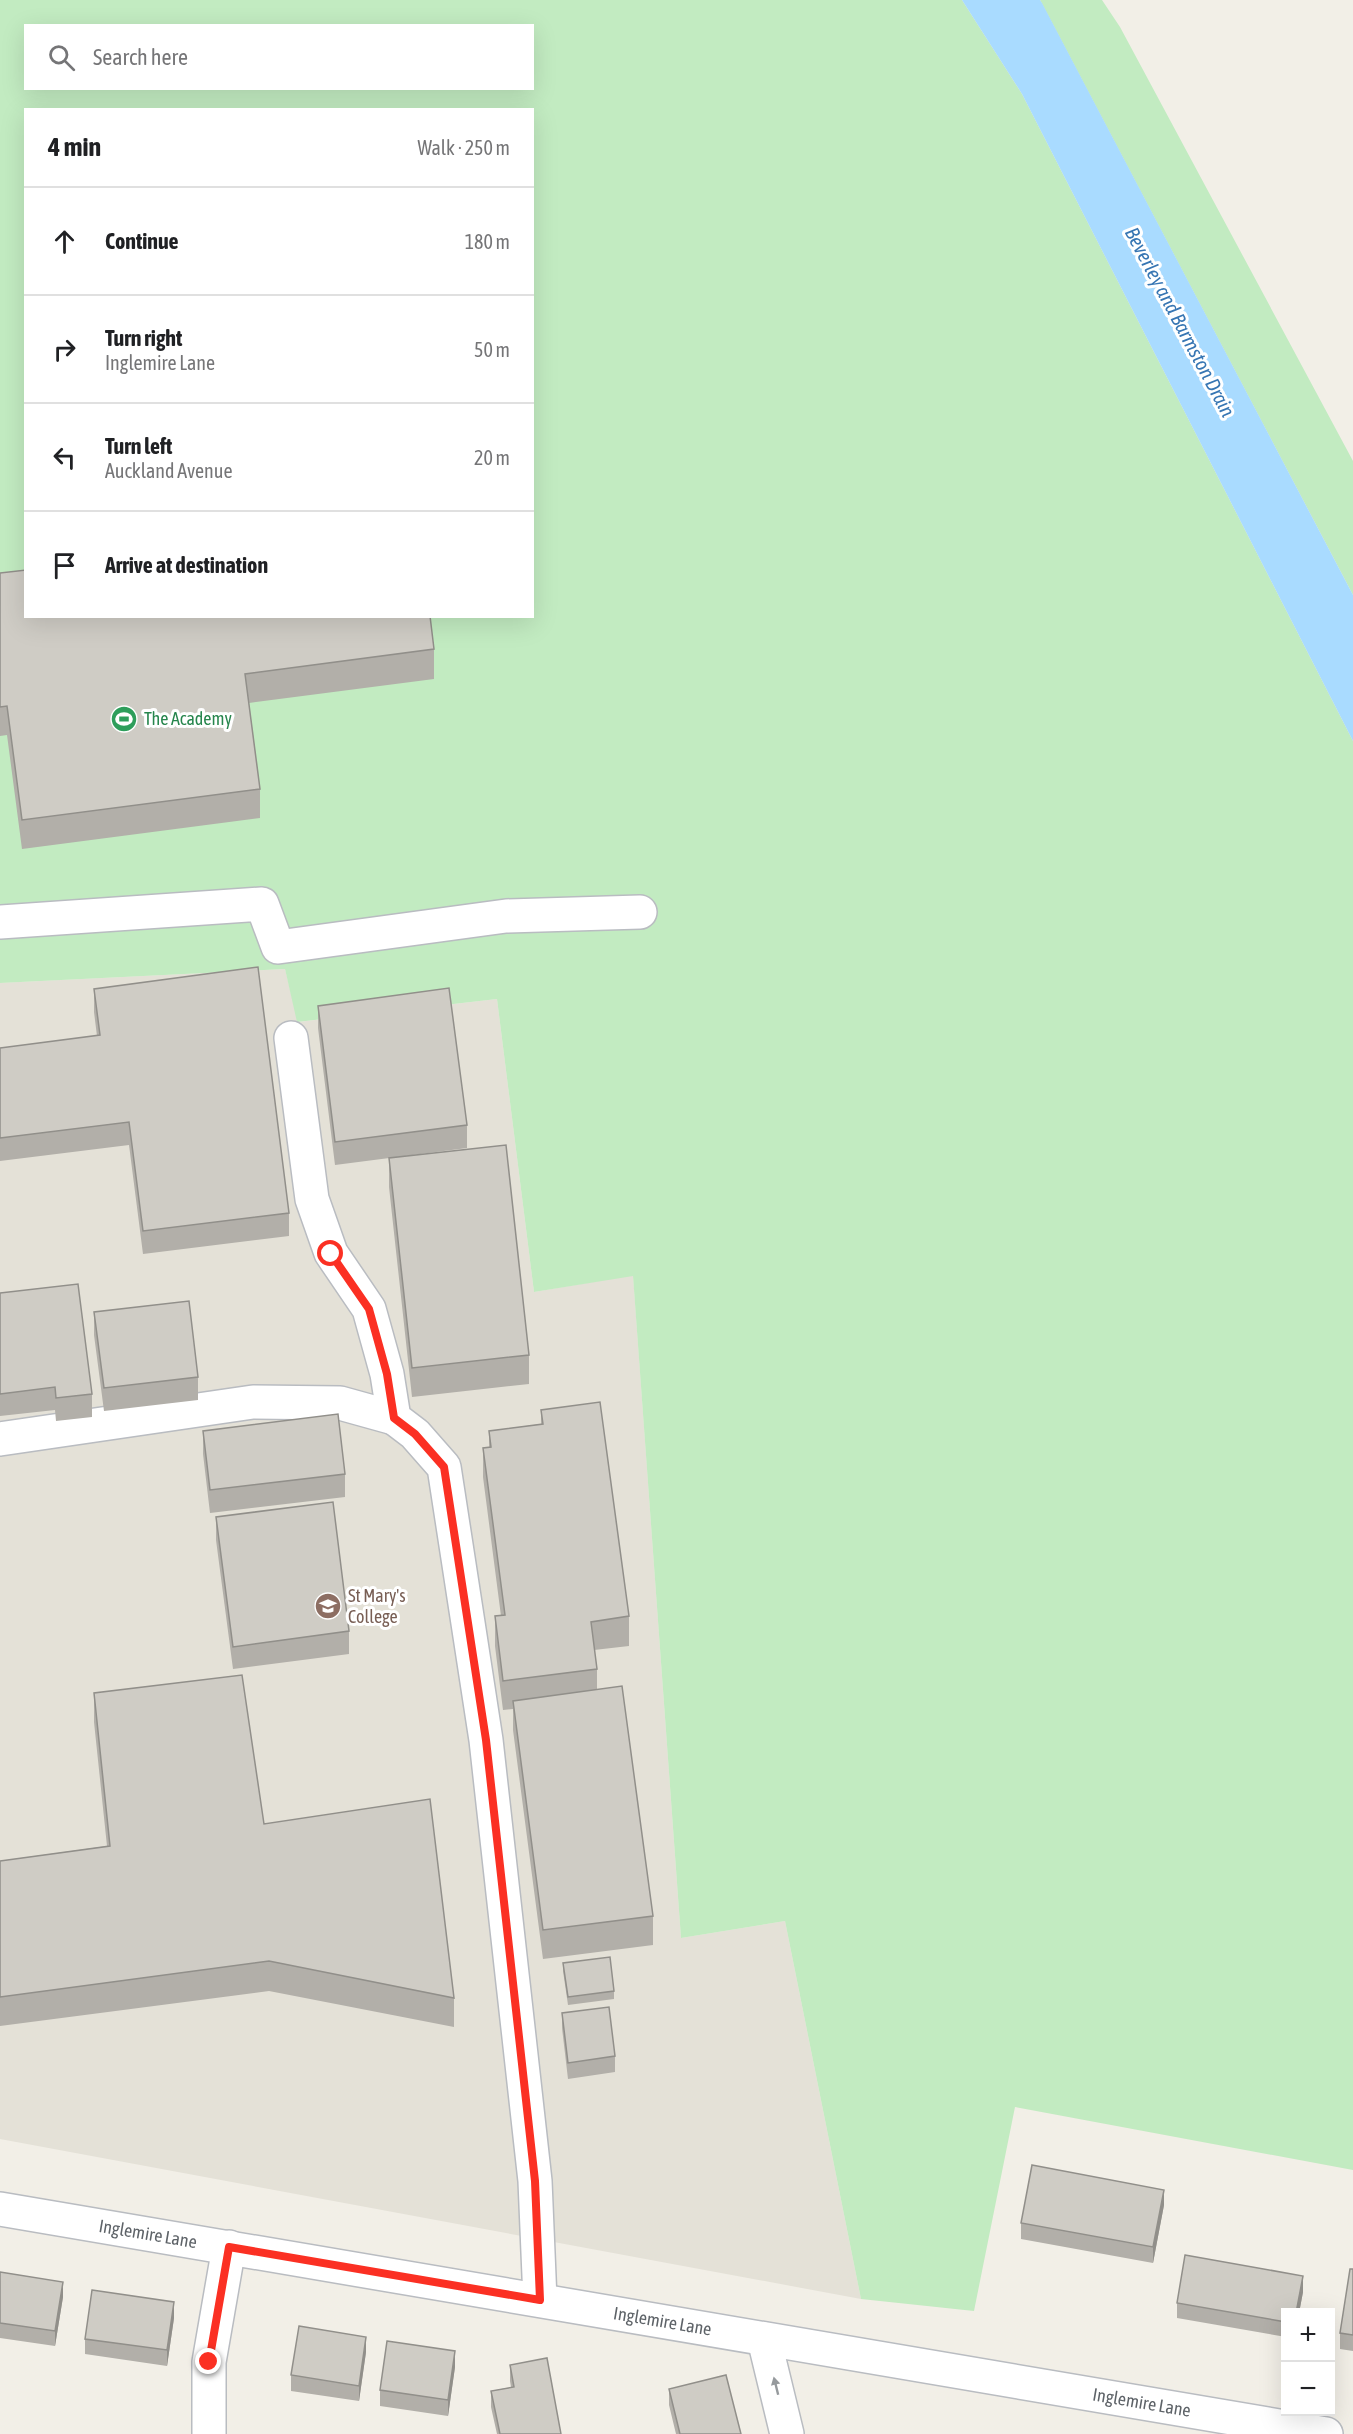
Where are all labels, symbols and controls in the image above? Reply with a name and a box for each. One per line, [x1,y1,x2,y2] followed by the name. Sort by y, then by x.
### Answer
[24,24,534,90] search box
[45,41,78,74] icon: search
[93,44,188,70] text: Search here
[48,132,101,162] text: 4 min
[418,136,510,159] text: Walk · 250 m
[1121,223,1240,421] water label: Beverley and Barmston Drain
[48,225,81,258] icon: ahead
[105,228,179,254] text: Continue
[465,230,510,253] text: 180 m
[105,325,182,351] text: Turn right
[48,333,81,366] icon: right
[474,338,510,361] text: 50 m
[105,351,215,374] text: Inglemire Lane
[105,433,172,459] text: Turn left
[48,441,81,474] icon: left
[474,446,510,469] text: 20 m
[105,459,233,482] text: Auckland Avenue
[48,549,81,582] icon: arrive
[105,552,268,578] text: Arrive at destination
[109,704,139,734] sports icon: The Academy
[144,708,232,729] place label: The Academy
[317,1240,343,1266] route start
[348,1585,406,1627] place label: St Mary's College
[313,1591,343,1621] school or university icon: St Mary's College
[97,2215,199,2252] street label: Inglemire Lane
[612,2302,713,2340] street label: Inglemire Lane
[1281,2308,1335,2416] map controls
[1281,2308,1335,2362] button: +
[195,2348,221,2374] route end
[1281,2362,1335,2416] button: −
[770,2377,780,2396] one-way arrow
[1091,2384,1192,2421] street label: Inglemire Lane

